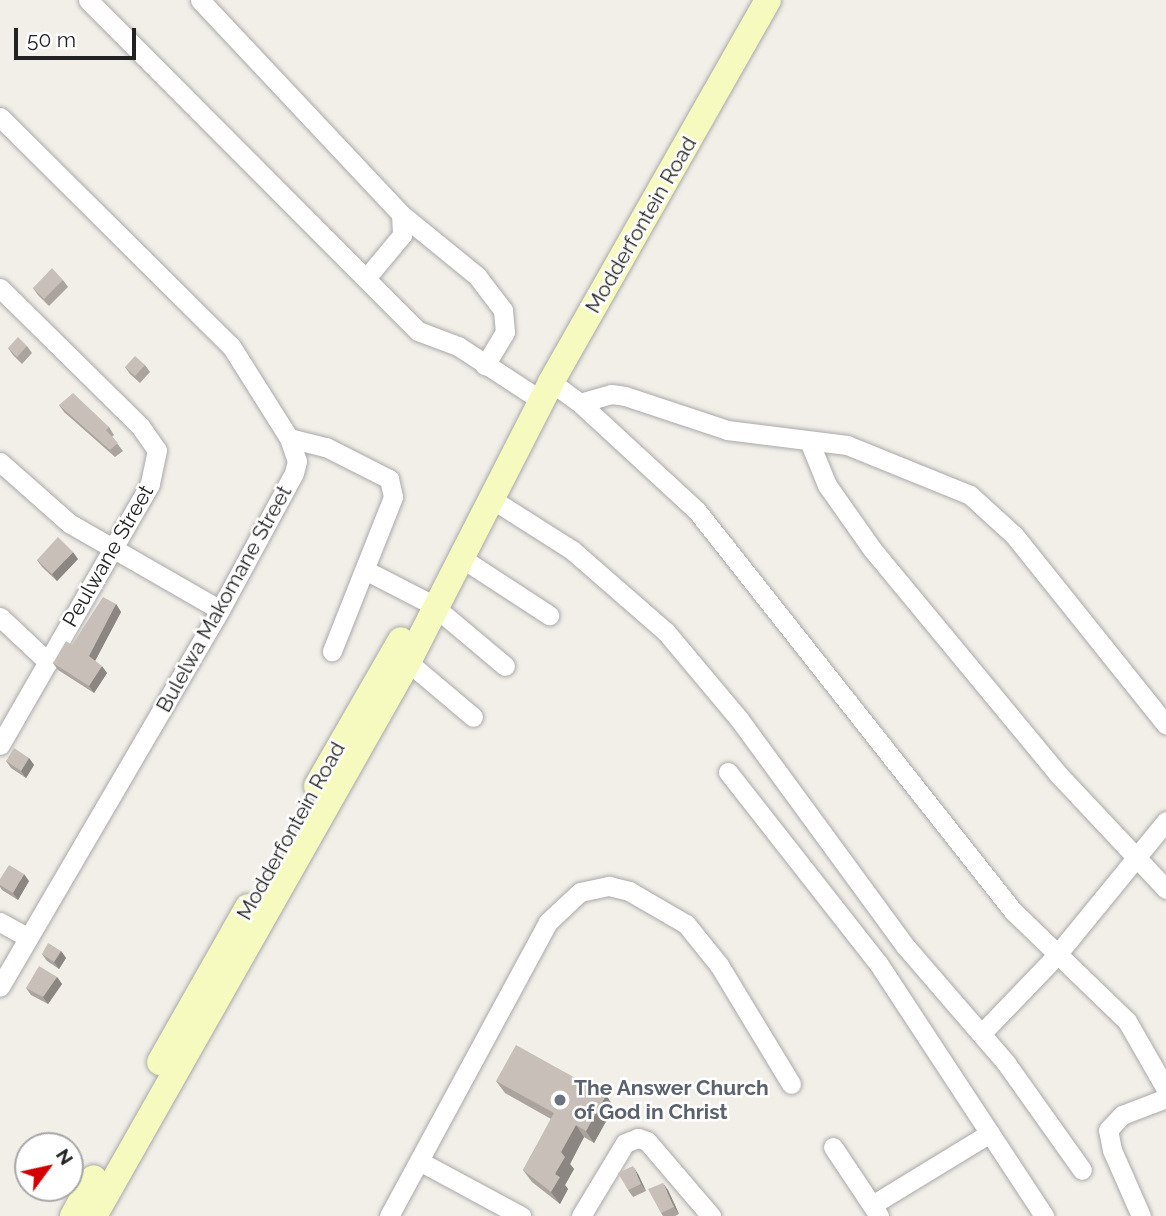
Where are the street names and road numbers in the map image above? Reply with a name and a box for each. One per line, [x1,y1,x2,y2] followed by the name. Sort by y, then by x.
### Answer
[580,132,702,318] street label: Modderfontein Road
[57,481,159,631] street label: Peulwane Street
[151,481,297,717] street label: Bulelwa Makomane Street
[232,738,350,924] street label: Modderfontein Road

